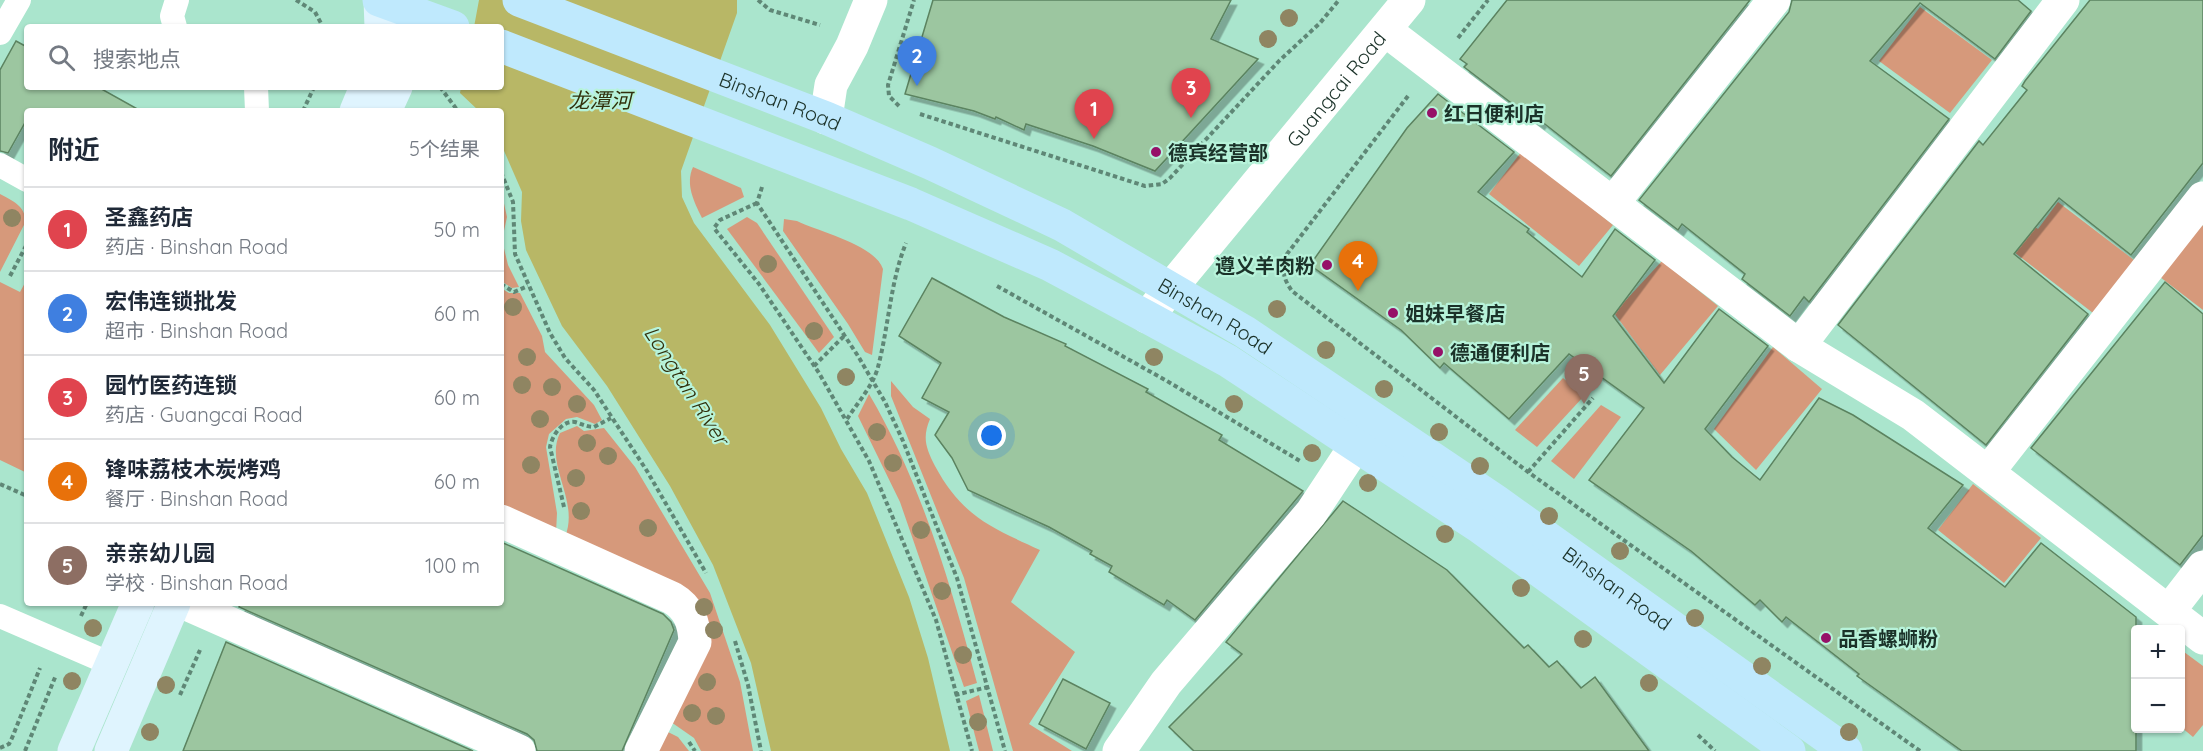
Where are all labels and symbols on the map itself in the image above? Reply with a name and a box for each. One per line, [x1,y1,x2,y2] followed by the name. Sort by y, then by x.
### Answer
[1280,26,1391,152] street label: Guangcai Road
[898,36,936,86] pin: 2
[716,66,845,136] street label: Binshan Road
[1172,68,1210,118] pin: 3
[569,87,635,113] water label: 龙潭河
[1074,90,1114,139] pin: 1
[1444,101,1544,126] place label: 红日便利店
[1425,106,1439,120] marker: 红日便利店
[1168,140,1268,165] place label: 德宾经营部
[1149,145,1163,159] marker: 德宾经营部
[1338,242,1378,291] pin: 4
[1215,253,1315,278] place label: 遵义羊肉粉
[1320,258,1334,272] marker: 遵义羊肉粉
[1154,272,1277,359] street label: Binshan Road
[1405,301,1505,326] place label: 姐妹早餐店
[1386,306,1400,320] marker: 姐妹早餐店
[639,321,737,452] water label: Longtan River
[1450,340,1550,365] place label: 德通便利店
[1431,345,1445,359] marker: 德通便利店
[1564,354,1604,404] pin: 5
[977,421,1006,450] your location
[1558,540,1677,635] street label: Binshan Road
[1838,626,1938,651] place label: 品香螺蛳粉
[1819,631,1833,645] marker: 品香螺蛳粉

